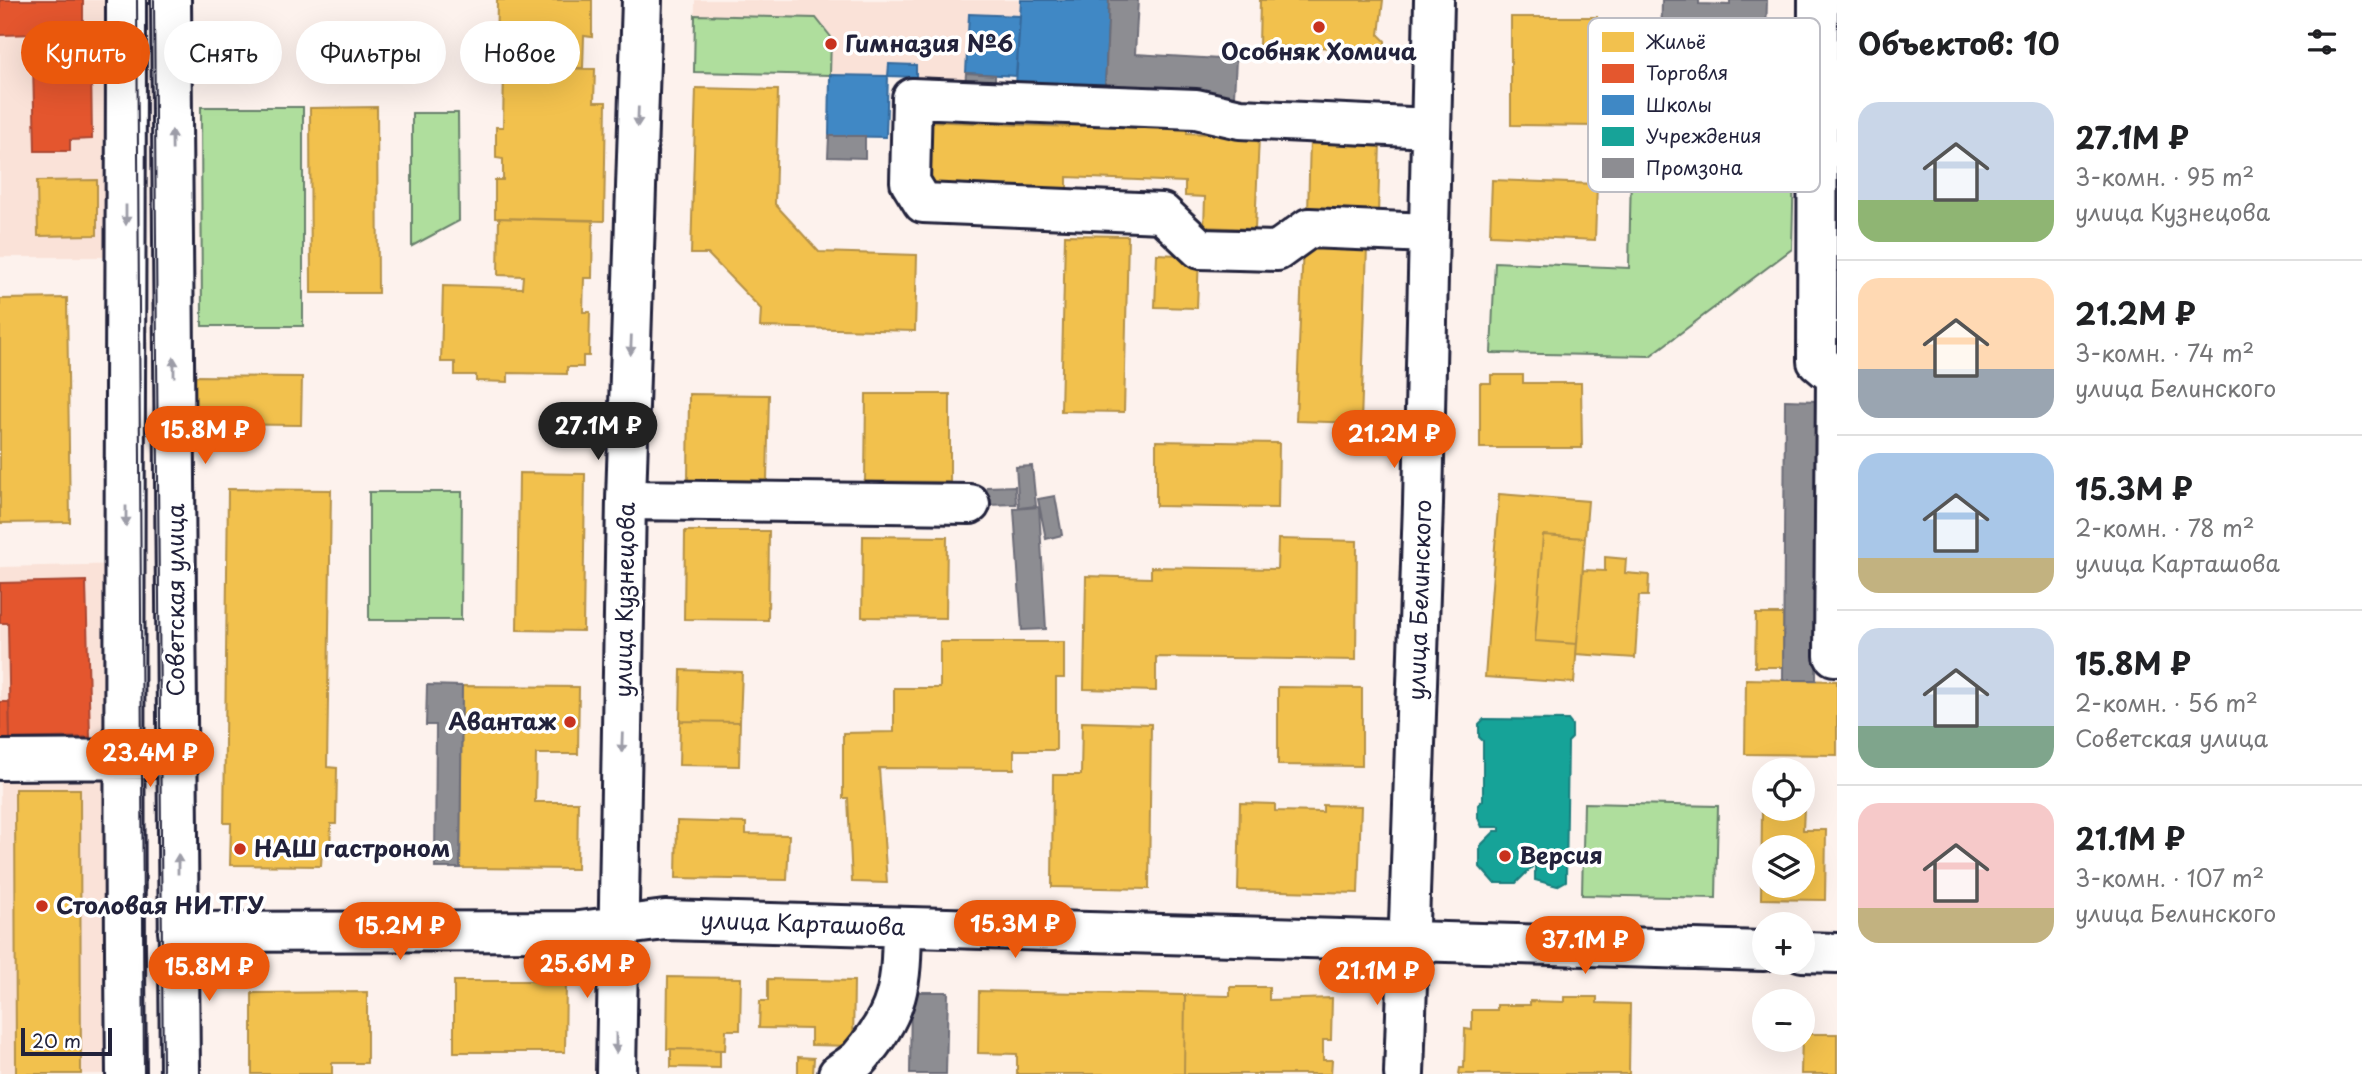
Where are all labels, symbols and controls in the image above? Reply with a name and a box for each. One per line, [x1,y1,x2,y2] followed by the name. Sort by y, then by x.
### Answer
[1588,18,1820,192] legend
[1311,19,1327,35] marker: Особняк Хомича
[1858,20,2060,65] text: Объектов: 10
[21,21,150,84] chip: Купить
[164,21,282,84] chip: Снять
[296,21,446,84] chip: Фильтры
[460,21,580,84] chip: Новое
[2303,23,2341,61] icon: filters
[845,25,1013,60] place label: Гимназия №6
[1645,27,1706,55] text: Жильё
[1221,33,1417,68] place label: Особняк Хомича
[823,36,839,52] marker: Гимназия №6
[1646,58,1728,86] text: Торговля
[1646,90,1712,118] text: Школы
[633,106,644,128] one-way arrow
[2075,114,2189,159] text: 27.1M ₽
[1646,121,1761,149] text: Учреждения
[166,128,178,150] one-way arrow
[1914,130,1998,214] icon: home
[1646,153,1743,181] text: Промзона
[2075,159,2254,194] text: 3-комн. · 95 m²
[2075,194,2270,229] text: улица Кузнецова
[120,204,132,226] one-way arrow
[2075,290,2196,335] text: 21.2M ₽
[1914,306,1998,390] icon: home
[626,334,637,356] one-way arrow
[2075,335,2254,370] text: 3-комн. · 74 m²
[169,356,180,378] one-way arrow
[2075,370,2276,405] text: улица Белинского
[533,402,663,462] pin: 27.1M ₽
[140,406,270,466] pin: 15.8M ₽
[554,407,642,442] text: 27.1M ₽
[1329,410,1459,470] pin: 21.2M ₽
[161,411,249,446] text: 15.8M ₽
[1348,415,1440,450] text: 21.2M ₽
[2075,465,2193,510] text: 15.3M ₽
[1914,481,1998,565] icon: home
[1398,499,1440,701] street label: улица Белинского
[604,501,643,698] street label: улица Кузнецова
[157,503,192,697] street label: Советская улица
[120,505,132,527] one-way arrow
[2075,510,2255,545] text: 2-комн. · 78 m²
[2075,545,2280,580] text: улица Карташова
[2075,640,2191,685] text: 15.8M ₽
[1914,656,1998,740] icon: home
[2075,685,2258,720] text: 2-комн. · 56 m²
[448,703,557,738] place label: Авантаж
[562,714,578,730] marker: Авантаж
[2075,720,2268,755] text: Советская улица
[85,730,215,789] pin: 23.4M ₽
[616,733,627,755] one-way arrow
[102,734,198,769] text: 23.4M ₽
[1752,758,1815,1052] map controls
[1752,758,1815,821] button: locate
[2075,815,2185,860] text: 21.1M ₽
[254,830,450,865] place label: НАШ гастроном
[1914,831,1998,915] icon: home
[1752,835,1815,898] button: layers
[1519,837,1603,872] place label: Версия
[232,841,248,857] marker: НАШ гастроном
[1497,848,1513,864] marker: Версия
[172,853,184,875] one-way arrow
[2075,860,2264,895] text: 3-комн. · 107 m²
[56,887,264,922] place label: Столовая НИ ТГУ
[2075,895,2276,930] text: улица Белинского
[34,898,50,914] marker: Столовая НИ ТГУ
[950,900,1080,960] pin: 15.3M ₽
[700,901,907,944] street label: улица Карташова
[335,902,465,962] pin: 15.2M ₽
[970,905,1060,940] text: 15.3M ₽
[355,907,445,942] text: 15.2M ₽
[1752,912,1815,975] button: +
[1520,916,1650,976] pin: 37.1M ₽
[1542,921,1628,956] text: 37.1M ₽
[522,940,652,1000] pin: 25.6M ₽
[144,944,274,1003] pin: 15.8M ₽
[540,945,634,980] text: 25.6M ₽
[165,948,253,983] text: 15.8M ₽
[1312,948,1442,1007] pin: 21.1M ₽
[1335,952,1419,987] text: 21.1M ₽
[1752,989,1815,1052] button: −
[21,1025,112,1057] scale bar
[32,1026,81,1054] text: 20 m
[610,1032,622,1054] one-way arrow

